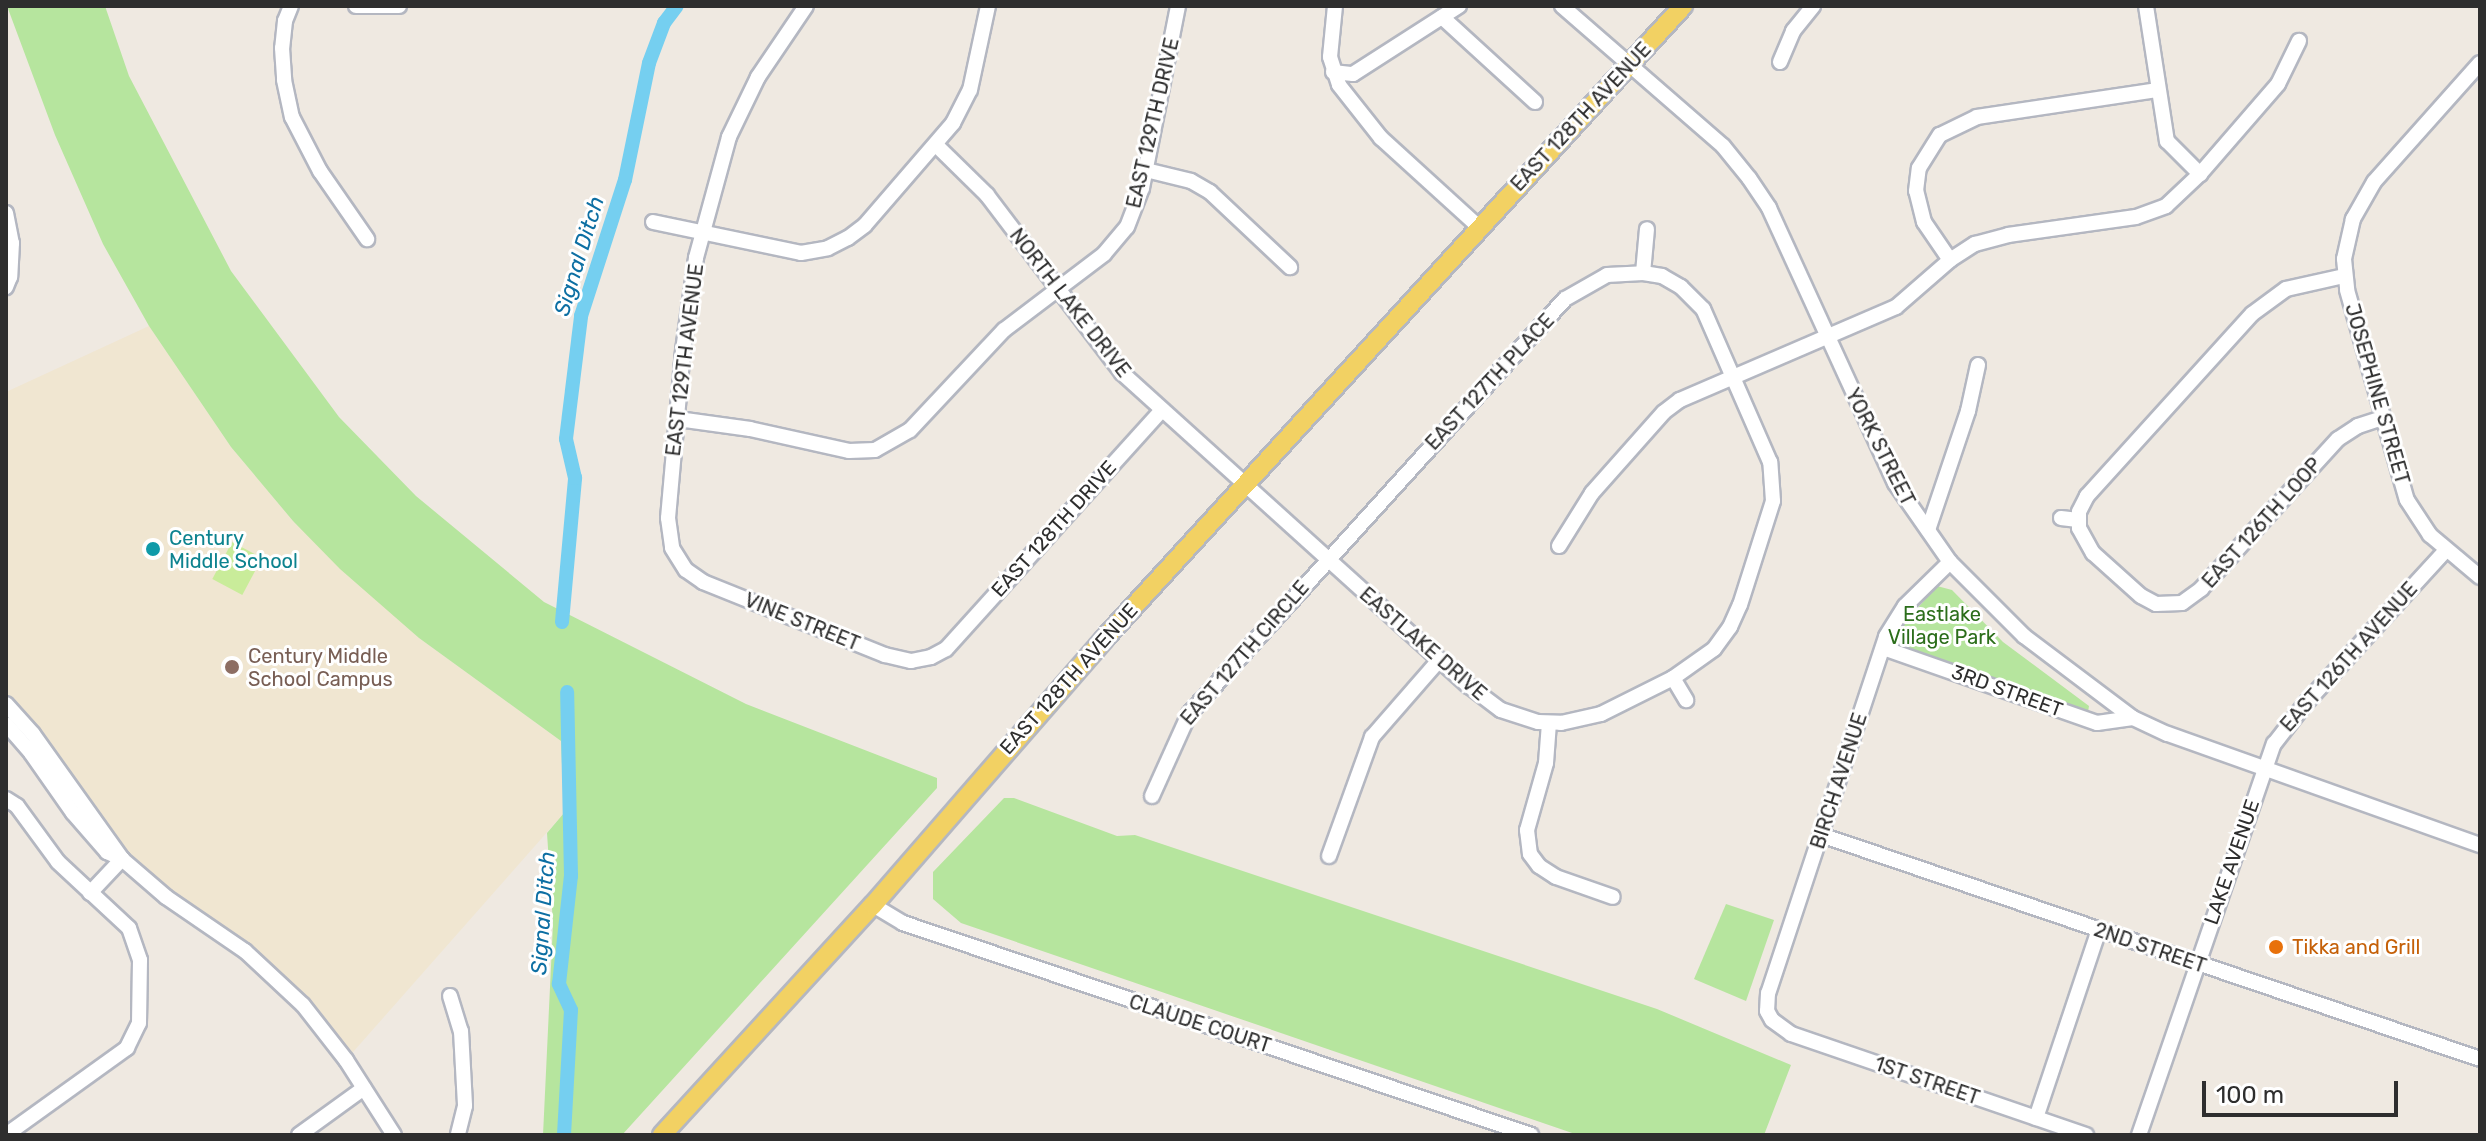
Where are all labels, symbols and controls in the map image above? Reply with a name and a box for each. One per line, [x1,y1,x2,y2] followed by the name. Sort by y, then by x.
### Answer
[1122,35,1184,211] street label: EAST 129TH DRIVE
[1506,37,1656,197] street label: EAST 128TH AVENUE
[548,193,610,319] water label: Signal Ditch
[1004,224,1136,382] street label: NORTH LAKE DRIVE
[661,262,709,458] street label: EAST 129TH AVENUE
[2340,301,2414,487] street label: JOSEPHINE STREET
[1420,309,1560,455] street label: EAST 127TH PLACE
[1840,384,1920,510] street label: YORK STREET
[2197,453,2327,593] street label: EAST 126TH LOOP
[986,456,1122,602] street label: EAST 128TH DRIVE
[169,526,298,573] place label: Century Middle School
[144,540,162,558] marker: Century Middle School
[1176,576,1314,730] street label: EAST 127TH CIRCLE
[2275,577,2423,737] street label: EAST 126TH AVENUE
[1355,582,1491,706] street label: EASTLAKE DRIVE
[741,588,863,656] street label: VINE STREET
[995,598,1143,760] street label: EAST 128TH AVENUE
[1888,602,1996,649] park label: Eastlake Village Park
[248,644,393,691] place label: Century Middle School Campus
[223,658,241,676] marker: Century Middle School Campus
[1948,660,2066,722] street label: 3RD STREET
[1806,710,1872,852] street label: BIRCH AVENUE
[2199,796,2265,928] street label: LAKE AVENUE
[526,850,560,976] water label: Signal Ditch
[2091,918,2209,978] street label: 2ND STREET
[2292,935,2420,959] place label: Tikka and Grill
[2267,938,2285,956] marker: Tikka and Grill
[1126,990,1274,1058] street label: CLAUDE COURT
[1871,1052,1983,1110] street label: 1ST STREET
[2206,1065,2402,1115] scale bar
[2216,1081,2284,1109] text: 100 m

